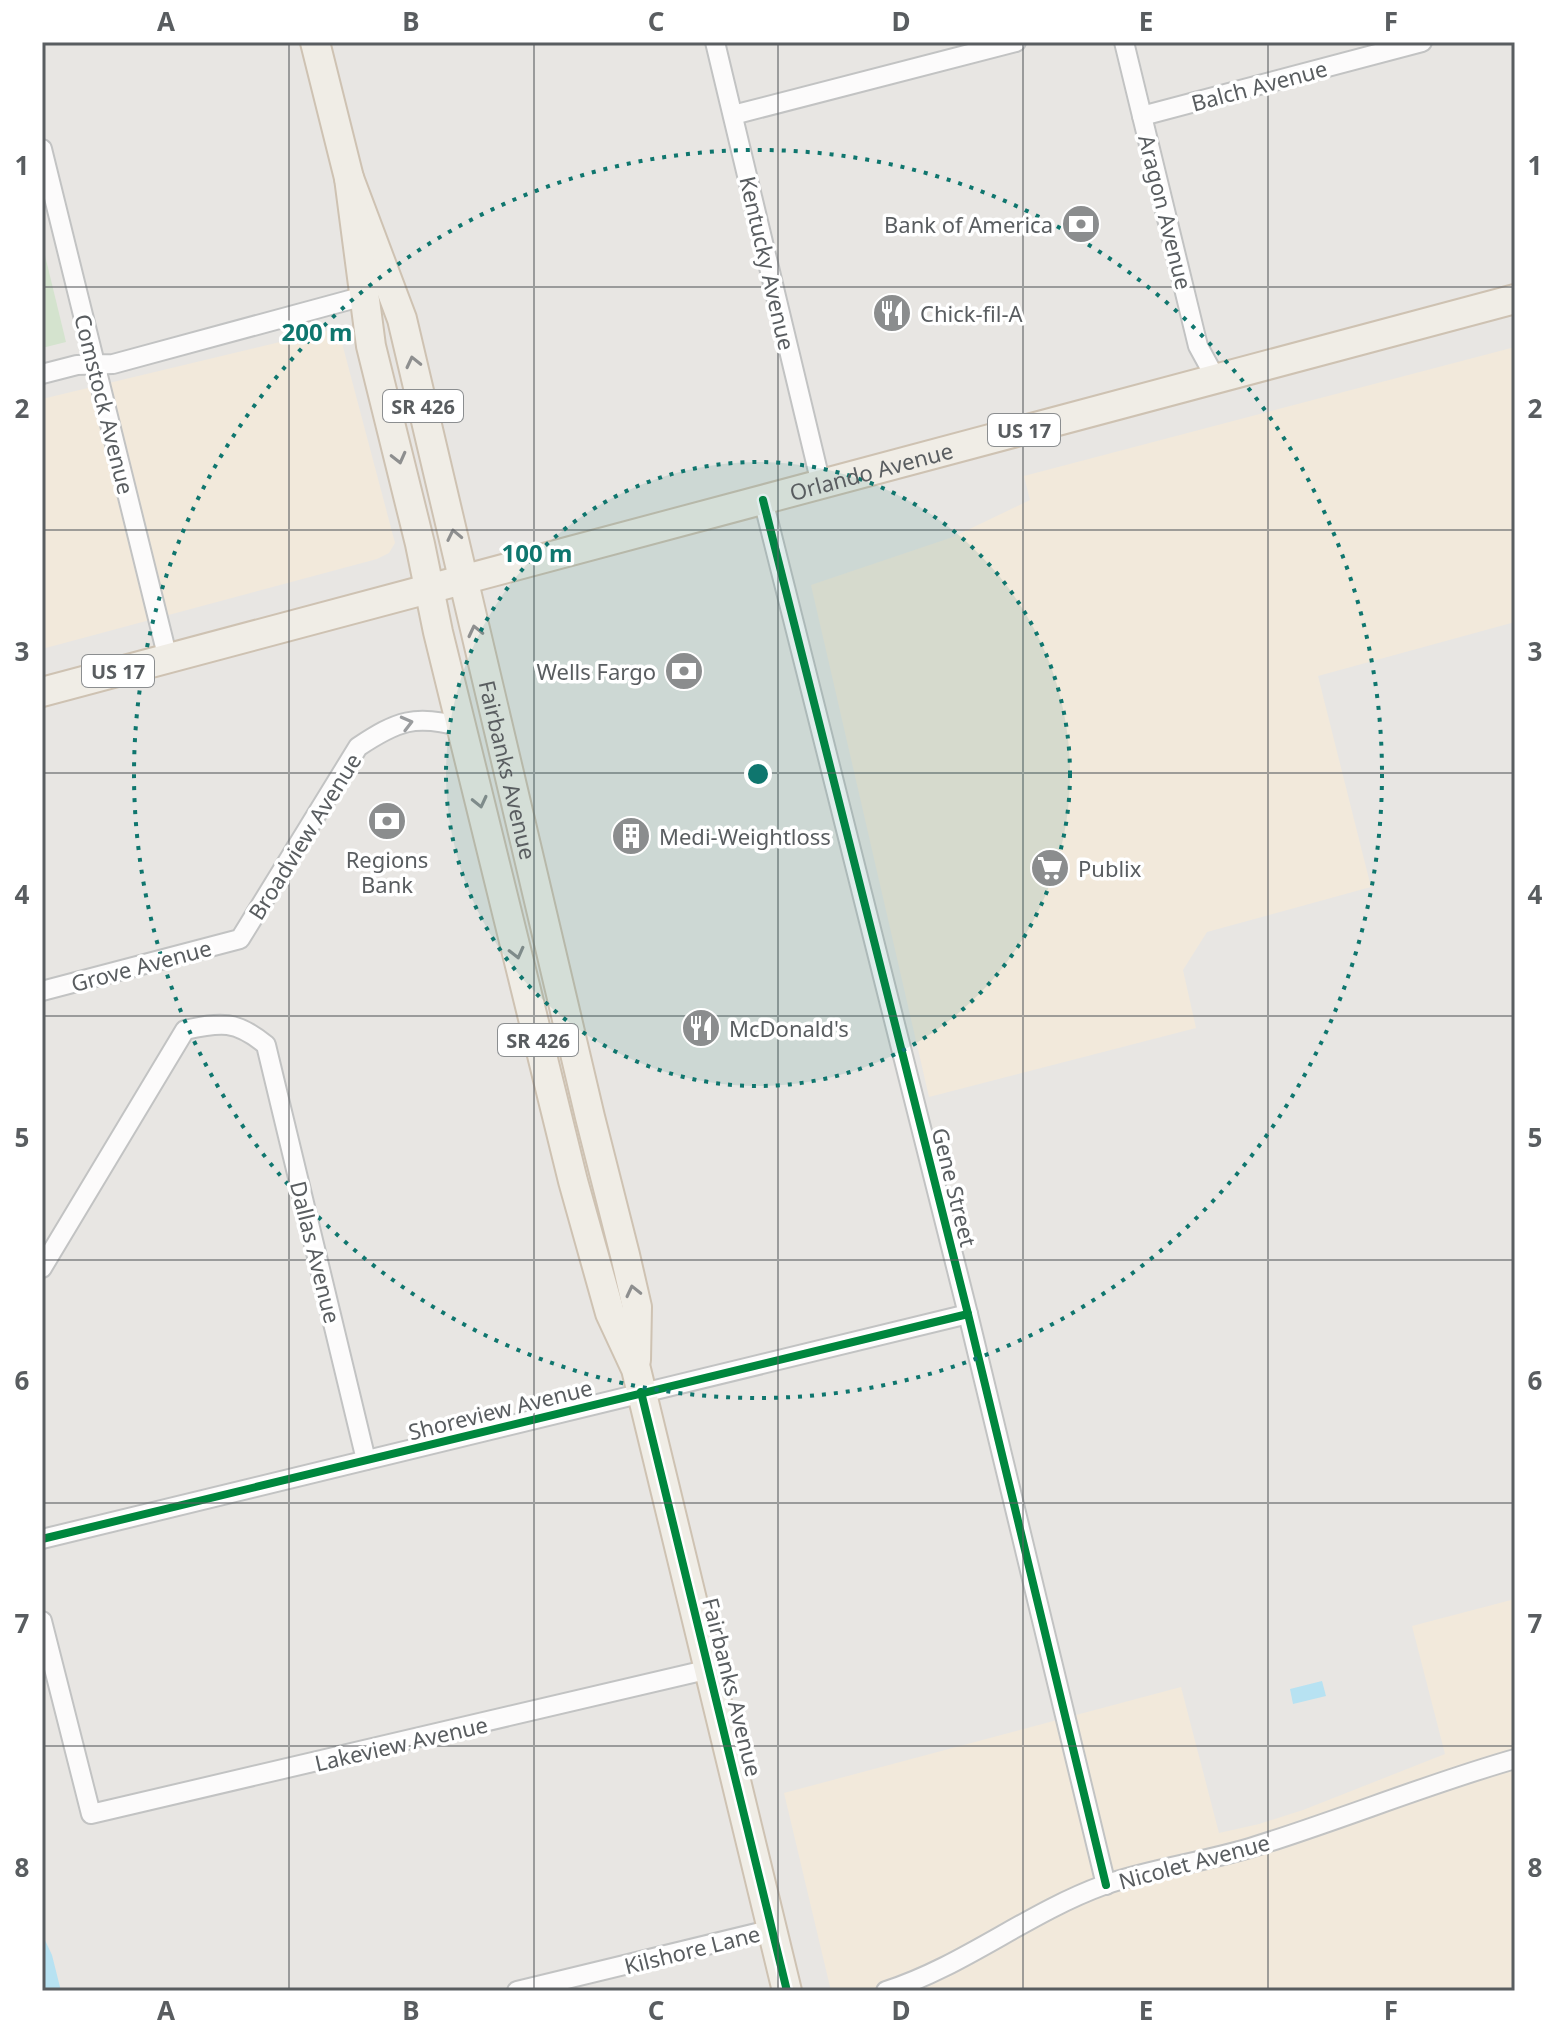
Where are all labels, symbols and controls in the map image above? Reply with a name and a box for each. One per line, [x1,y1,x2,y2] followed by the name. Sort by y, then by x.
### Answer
[157,3,175,39] text: A
[402,3,420,39] text: B
[648,3,664,39] text: C
[891,3,911,39] text: D
[1139,3,1153,39] text: E
[1384,3,1398,39] text: F
[1188,52,1330,118] street label: Balch Avenue
[1132,131,1200,293] street label: Aragon Avenue
[15,147,29,183] text: 1
[1528,147,1542,183] text: 1
[733,173,803,353] street label: Kentucky Avenue
[1060,203,1102,245] bank icon: Bank of America
[884,209,1053,239] place label: Bank of America
[871,292,913,334] restaurant icon: Chick-fil-A
[920,298,1024,328] place label: Chick-fil-A
[68,311,142,497] street label: Comstock Avenue
[282,315,352,348] text: 200 m
[405,355,422,369] one-way arrow
[15,390,30,426] text: 2
[383,390,463,422] road number: SR 426
[1528,390,1543,426] text: 2
[988,414,1060,446] road number: US 17
[786,435,956,507] street label: Orlando Avenue
[389,450,406,464] one-way arrow
[446,529,463,543] one-way arrow
[502,536,572,569] text: 100 m
[467,624,484,638] one-way arrow
[15,633,29,669] text: 3
[1528,633,1542,669] text: 3
[663,650,705,692] bank icon: Wells Fargo
[82,655,154,687] road number: US 17
[536,656,656,686] place label: Wells Fargo
[473,677,544,863] street label: Fairbanks Avenue
[400,716,414,733] one-way arrow
[241,747,367,925] street label: Broadview Avenue
[744,760,772,788] centre of rings
[471,795,488,809] one-way arrow
[366,800,408,842] bank icon: Regions Bank
[610,815,652,857] building icon: Medi-Weightloss
[659,821,831,851] place label: Medi-Weightloss
[346,844,428,899] place label: Regions Bank
[1029,847,1071,889] supermarket icon: Publix
[1078,853,1142,883] place label: Publix
[15,876,30,912] text: 4
[1528,876,1543,912] text: 4
[68,932,214,998] street label: Grove Avenue
[507,946,524,959] one-way arrow
[680,1007,722,1049] restaurant icon: McDonald's
[729,1013,849,1043] place label: McDonald's
[498,1024,578,1056] road number: SR 426
[15,1119,29,1155] text: 5
[1528,1119,1542,1155] text: 5
[926,1124,984,1250] street label: Gene Street
[284,1178,348,1326] street label: Dallas Avenue
[625,1285,642,1298] one-way arrow
[15,1362,30,1398] text: 6
[1528,1362,1543,1398] text: 6
[405,1372,595,1446] street label: Shoreview Avenue
[696,1594,770,1780] street label: Fairbanks Avenue
[15,1605,30,1641] text: 7
[1528,1605,1543,1641] text: 7
[312,1709,490,1777] street label: Lakeview Avenue
[1115,1826,1273,1896] street label: Nicolet Avenue
[15,1849,29,1885] text: 8
[1528,1849,1542,1885] text: 8
[621,1918,763,1980] street label: Kilshore Lane
[157,1992,175,2028] text: A
[402,1992,420,2028] text: B
[648,1992,664,2028] text: C
[891,1992,911,2028] text: D
[1139,1992,1153,2028] text: E
[1384,1992,1398,2028] text: F

